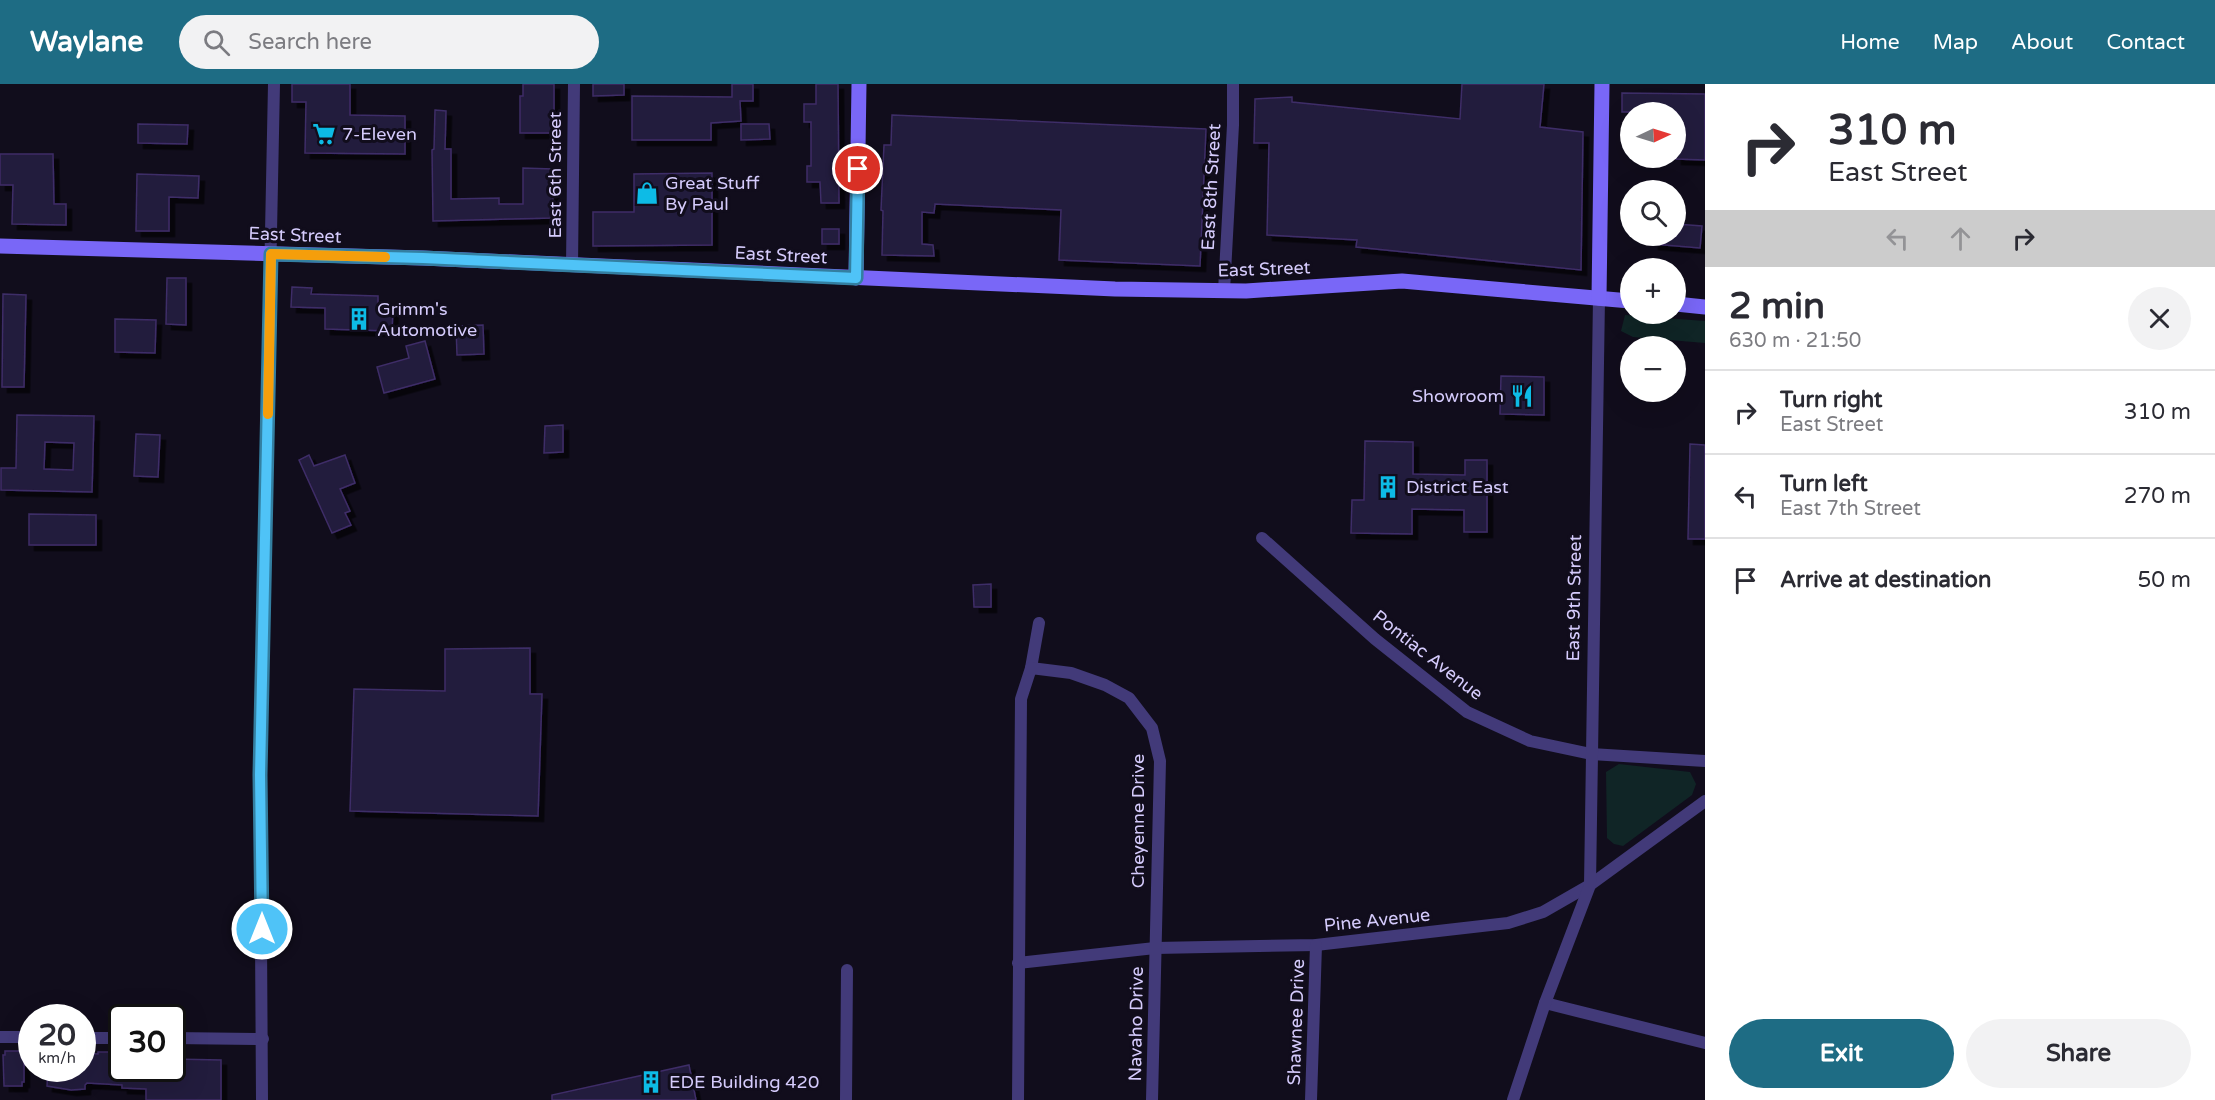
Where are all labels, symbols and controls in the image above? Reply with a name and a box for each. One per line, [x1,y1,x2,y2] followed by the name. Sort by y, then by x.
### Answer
[179,15,599,69] search box
[30,25,143,59] text: Waylane
[200,26,233,59] icon: search
[248,29,372,55] text: Search here
[1840,30,1900,55] text: Home
[1933,30,1978,55] text: Map
[2011,30,2073,55] text: About
[2106,30,2185,55] text: Contact
[1620,102,1686,168] north arrow
[1620,102,1686,402] map controls
[1828,105,1957,156] text: 310 m
[1729,108,1807,186] icon: right
[544,111,566,238] street label: East 6th Street
[311,121,337,147] supermarket icon: 7-Eleven
[342,123,417,145] place label: 7-Eleven
[1197,123,1225,251] street label: East 8th Street
[832,143,883,194] pin
[841,152,874,185] icon: arrive
[1828,156,1968,189] text: East Street
[665,172,759,215] place label: Great Stuff By Paul
[634,180,660,206] shop icon: Great Stuff By Paul
[1620,180,1686,246] button: search
[248,222,342,248] street label: East Street
[1881,222,1914,255] icon: left
[1944,222,1977,255] icon: ahead
[2007,222,2040,255] icon: right
[734,242,828,268] street label: East Street
[1217,256,1311,282] street label: East Street
[1620,258,1686,324] button: +
[1729,285,1825,328] text: 2 min
[2128,287,2191,350] button: close
[377,298,477,341] place label: Grimm's Automotive
[346,306,372,332] building icon: Grimm's Automotive
[1729,329,1861,353] text: 630 m · 21:50
[1620,336,1686,402] button: −
[1509,383,1535,409] restaurant icon: Showroom
[1412,385,1504,407] place label: Showroom
[1780,387,1882,413] text: Turn right
[1729,396,1762,429] icon: right
[2124,399,2191,425] text: 310 m
[1780,413,1883,437] text: East Street
[1780,471,1868,497] text: Turn left
[1375,474,1401,500] building icon: District East
[1406,476,1509,498] place label: District East
[1729,480,1762,513] icon: left
[2124,483,2191,509] text: 270 m
[1780,497,1921,521] text: East 7th Street
[1562,534,1586,662] street label: East 9th Street
[1729,564,1762,597] icon: arrive
[1780,567,1991,593] text: Arrive at destination
[2137,567,2191,593] text: 50 m
[1369,605,1487,705] street label: Pontiac Avenue
[1127,754,1149,888] street label: Cheyenne Drive
[230,897,294,961] position arrow
[1323,903,1431,937] street label: Pine Avenue
[1283,958,1309,1086] street label: Shawnee Drive
[1124,966,1148,1082] street label: Navaho Drive
[108,1004,186,1082] speed limit sign: 30
[38,1017,76,1054] text: 20
[1729,1019,1954,1088] button: Exit
[1966,1019,2191,1088] button: Share
[38,1049,76,1067] text: km/h
[638,1069,664,1095] building icon: EDE Building 420
[669,1071,819,1093] place label: EDE Building 420

